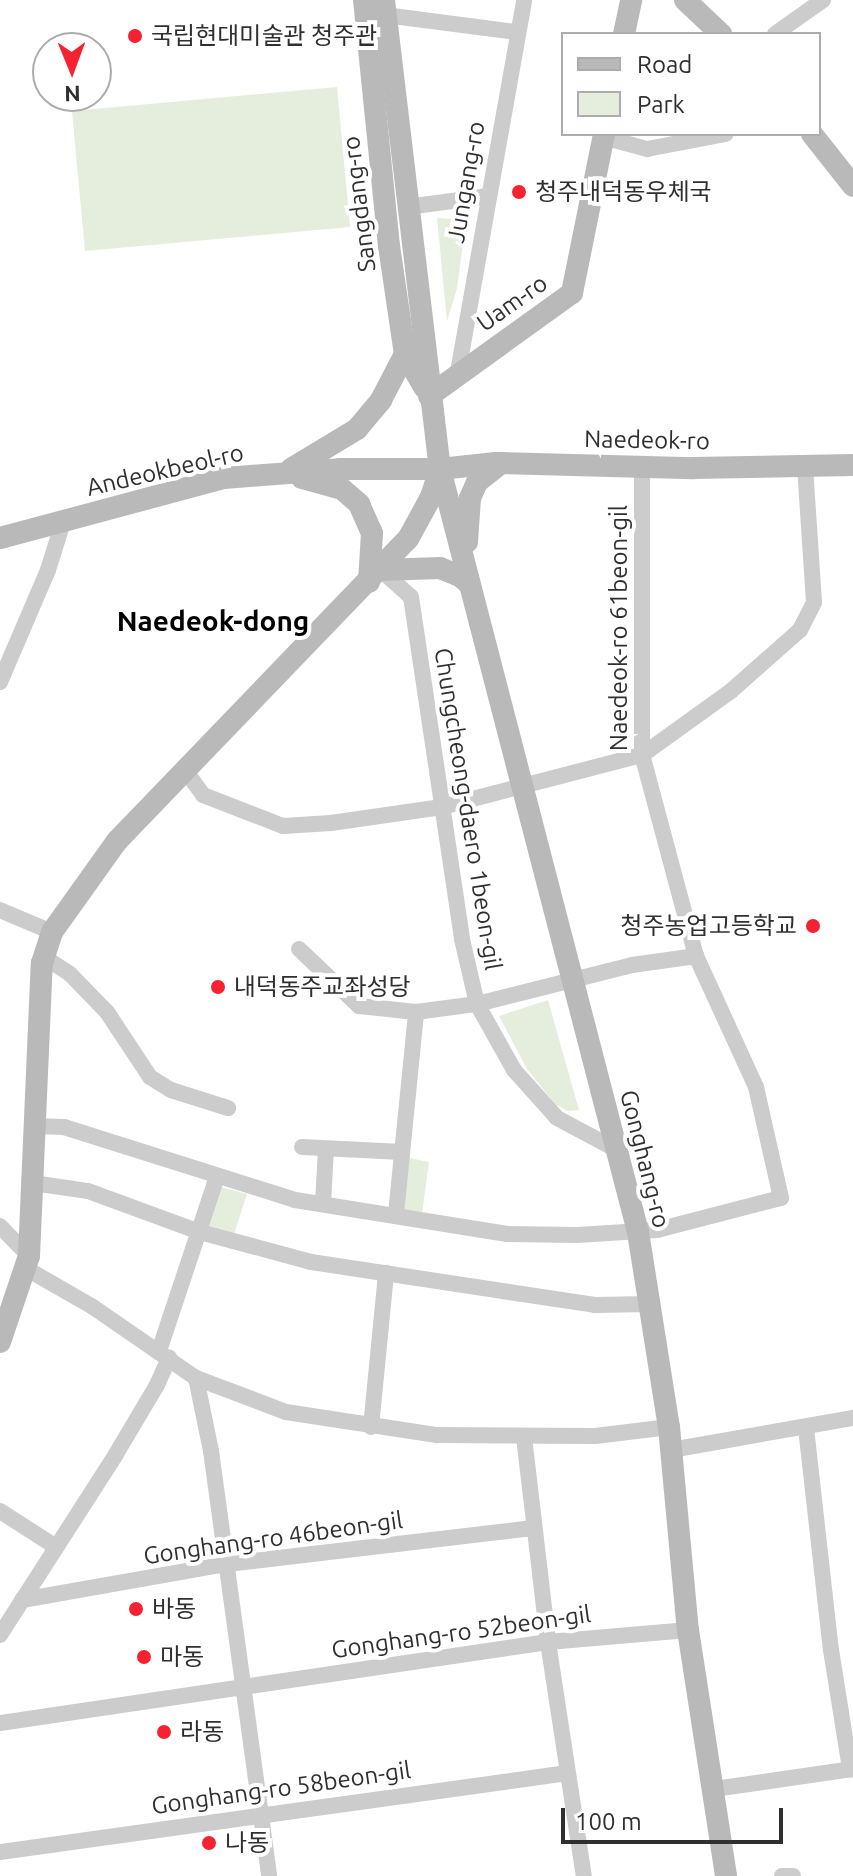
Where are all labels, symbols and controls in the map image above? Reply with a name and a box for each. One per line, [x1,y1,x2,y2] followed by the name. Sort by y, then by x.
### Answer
[151,22,377,50] place label: 국립현대미술관 청주관
[126,27,144,45] marker: 국립현대미술관 청주관
[32,32,112,112] north arrow
[561,32,821,136] legend
[637,51,692,78] text: Road
[64,82,81,107] text: N
[637,91,685,118] text: Park
[441,119,491,245] street label: Jungang-ro
[336,135,382,273] street label: Sangdang-ro
[535,178,712,206] place label: 청주내덕동우체국
[510,183,528,201] marker: 청주내덕동우체국
[471,268,553,338] street label: Uam-ro
[584,425,710,455] street label: Naedeok-ro
[84,438,246,502] street label: Andeokbeol-ro
[605,505,633,751] street label: Naedeok-ro 61beon-gil
[117,604,309,638] district label: Naedeok-dong
[428,646,508,972] street label: Chungcheong-daero 1beon-gil
[620,912,797,940] place label: 청주농업고등학교
[804,917,822,935] marker: 청주농업고등학교
[234,973,411,1001] place label: 내덕동주교좌성당
[209,978,227,996] marker: 내덕동주교좌성당
[614,1087,676,1231] street label: Gonghang-ro
[142,1506,404,1570] street label: Gonghang-ro 46beon-gil
[152,1595,196,1623] place label: 바동
[127,1600,145,1618] marker: 바동
[330,1600,592,1664] street label: Gonghang-ro 52beon-gil
[160,1643,204,1671] place label: 마동
[135,1648,153,1666] marker: 마동
[180,1718,224,1746] place label: 라동
[155,1723,173,1741] marker: 라동
[150,1756,412,1820] street label: Gonghang-ro 58beon-gil
[565,1792,787,1842] scale bar
[575,1808,642,1835] text: 100 m
[225,1829,269,1857] place label: 나동
[200,1834,218,1852] marker: 나동

